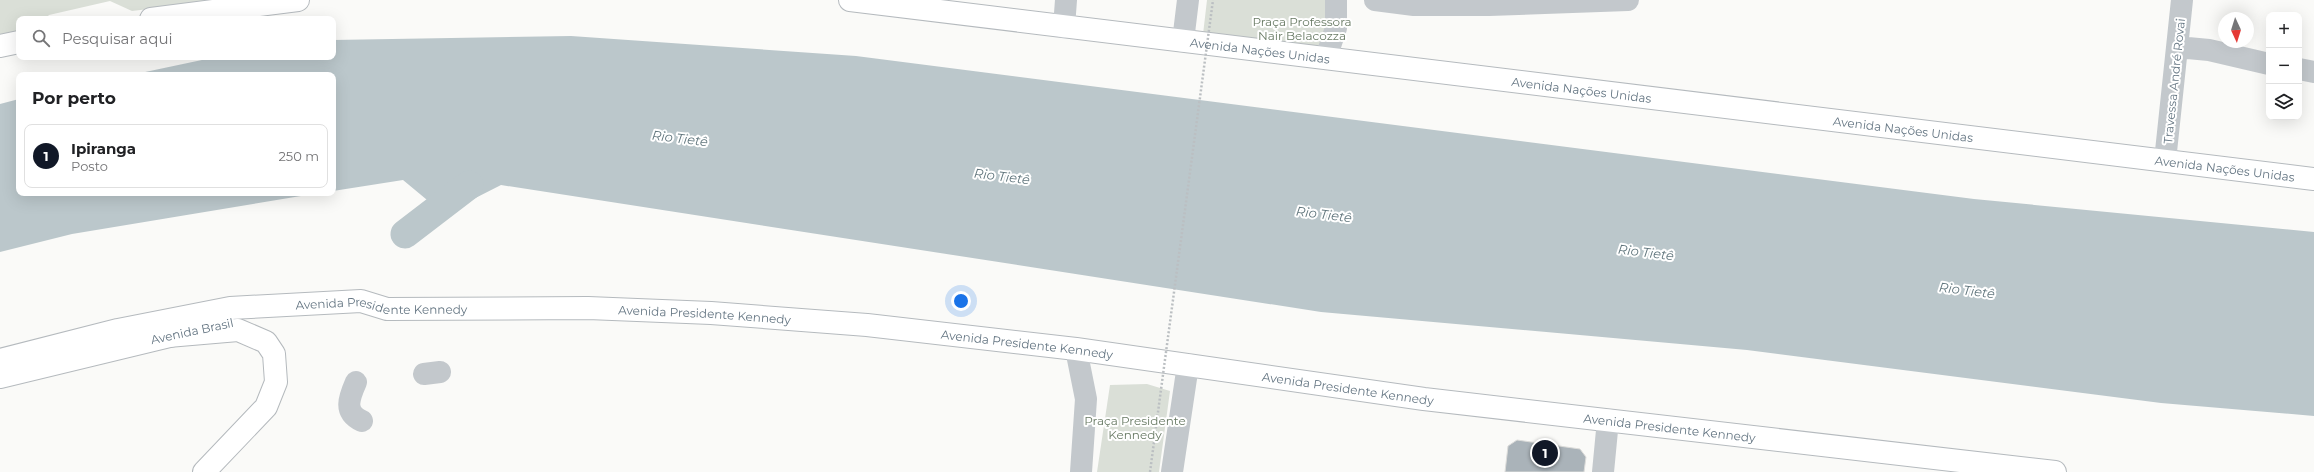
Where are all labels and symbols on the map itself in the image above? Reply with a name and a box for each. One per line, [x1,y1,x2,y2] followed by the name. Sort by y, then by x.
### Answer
[2218,12,2254,48] north arrow
[1252,14,1352,43] park label: Praça Professora Nair Belacozza
[2160,18,2188,144] street label: Travessa André Rovai
[1189,34,1331,66] street label: Avenida Nações Unidas
[1511,73,1653,105] street label: Avenida Nações Unidas
[1832,113,1974,145] street label: Avenida Nações Unidas
[651,127,709,149] water label: Rio Tietê
[2154,152,2296,184] street label: Avenida Nações Unidas
[973,165,1031,187] water label: Rio Tietê
[1295,203,1353,225] water label: Rio Tietê
[1617,241,1675,263] water label: Rio Tietê
[1938,279,1996,301] water label: Rio Tietê
[951,291,971,311] your location
[295,294,468,317] street label: Avenida Presidente Kennedy
[618,302,792,327] street label: Avenida Presidente Kennedy
[149,315,235,347] street label: Avenida Brasil
[940,326,1115,362] street label: Avenida Presidente Kennedy
[1261,368,1435,408] street label: Avenida Presidente Kennedy
[1583,410,1757,445] street label: Avenida Presidente Kennedy
[1084,413,1186,442] park label: Praça Presidente Kennedy
[1532,438,1558,468] pin: 1

